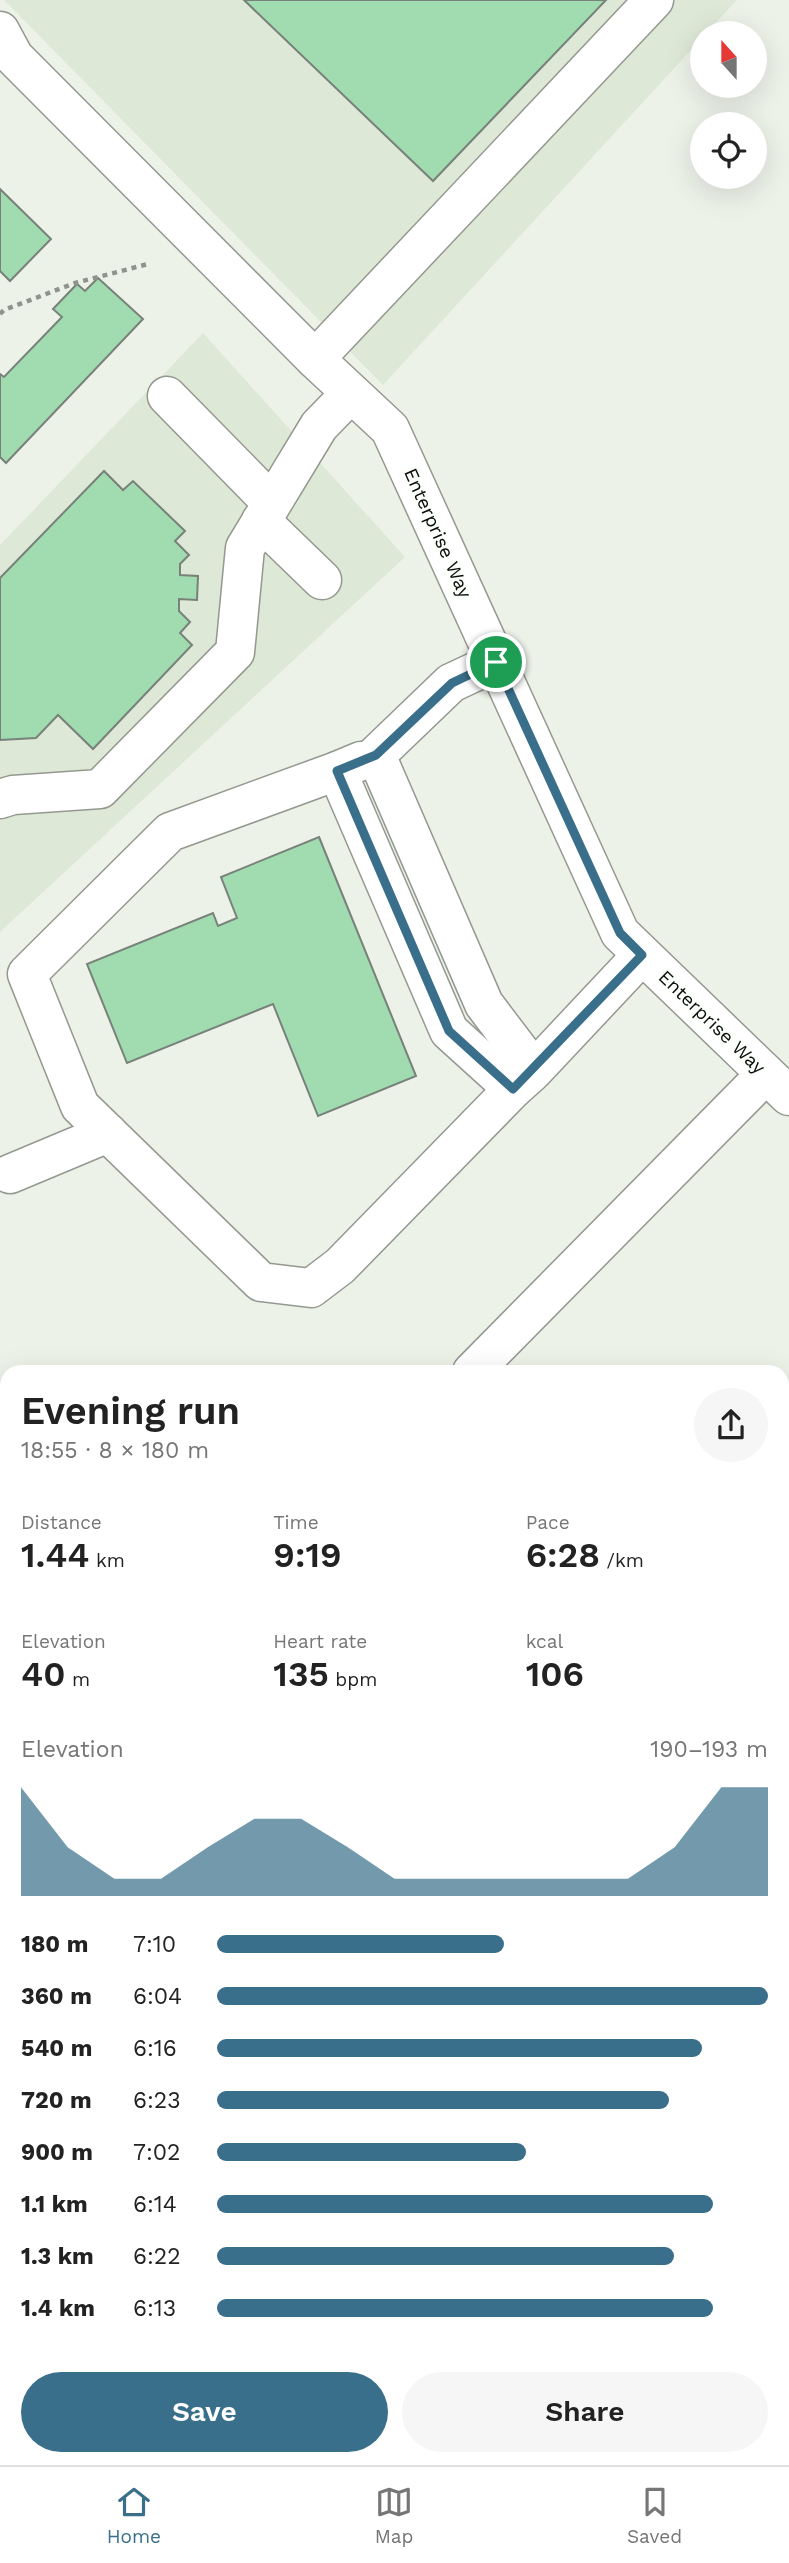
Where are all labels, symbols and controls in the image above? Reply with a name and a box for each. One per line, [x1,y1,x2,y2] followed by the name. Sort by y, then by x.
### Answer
[690,21,766,98] north arrow
[690,21,767,189] map controls
[690,112,767,189] button: locate
[399,465,477,602] street label: Enterprise Way
[466,632,526,692] pin
[477,643,515,681] icon: arrive
[654,965,770,1079] street label: Enterprise Way
[694,1388,768,1462] button: share
[21,1389,240,1433] text: Evening run
[21,1437,209,1464] text: 18:55 · 8 × 180 m
[21,1511,102,1534] text: Distance
[273,1511,319,1534] text: Time
[526,1511,570,1534] text: Pace
[21,1534,90,1576] text: 1.44
[273,1534,342,1576] text: 9:19
[526,1534,600,1576] text: 6:28
[90,1549,125,1572] text: km
[600,1549,644,1572] text: /km
[21,1630,106,1653] text: Elevation
[273,1630,367,1653] text: Heart rate
[526,1630,563,1653] text: kcal
[21,1653,65,1695] text: 40
[273,1653,329,1695] text: 135
[526,1653,584,1695] text: 106
[65,1668,90,1691] text: m
[329,1668,377,1691] text: bpm
[21,1736,124,1763] text: Elevation
[650,1736,768,1763] text: 190–193 m
[21,1931,88,1958] text: 180 m
[133,1931,176,1958] text: 7:10
[21,1983,92,2010] text: 360 m
[133,1983,182,2010] text: 6:04
[21,2035,92,2062] text: 540 m
[133,2035,177,2062] text: 6:16
[21,2087,92,2114] text: 720 m
[133,2087,181,2114] text: 6:23
[21,2139,93,2166] text: 900 m
[133,2139,180,2166] text: 7:02
[21,2191,88,2218] text: 1.1 km
[133,2191,177,2218] text: 6:14
[21,2243,94,2270] text: 1.3 km
[133,2243,181,2270] text: 6:22
[21,2295,95,2322] text: 1.4 km
[133,2295,176,2322] text: 6:13
[21,2372,388,2452] button: Save
[402,2372,768,2452] button: Share
[107,2483,161,2548] tab: Home
[375,2483,413,2548] tab: Map
[627,2483,682,2548] tab: Saved

